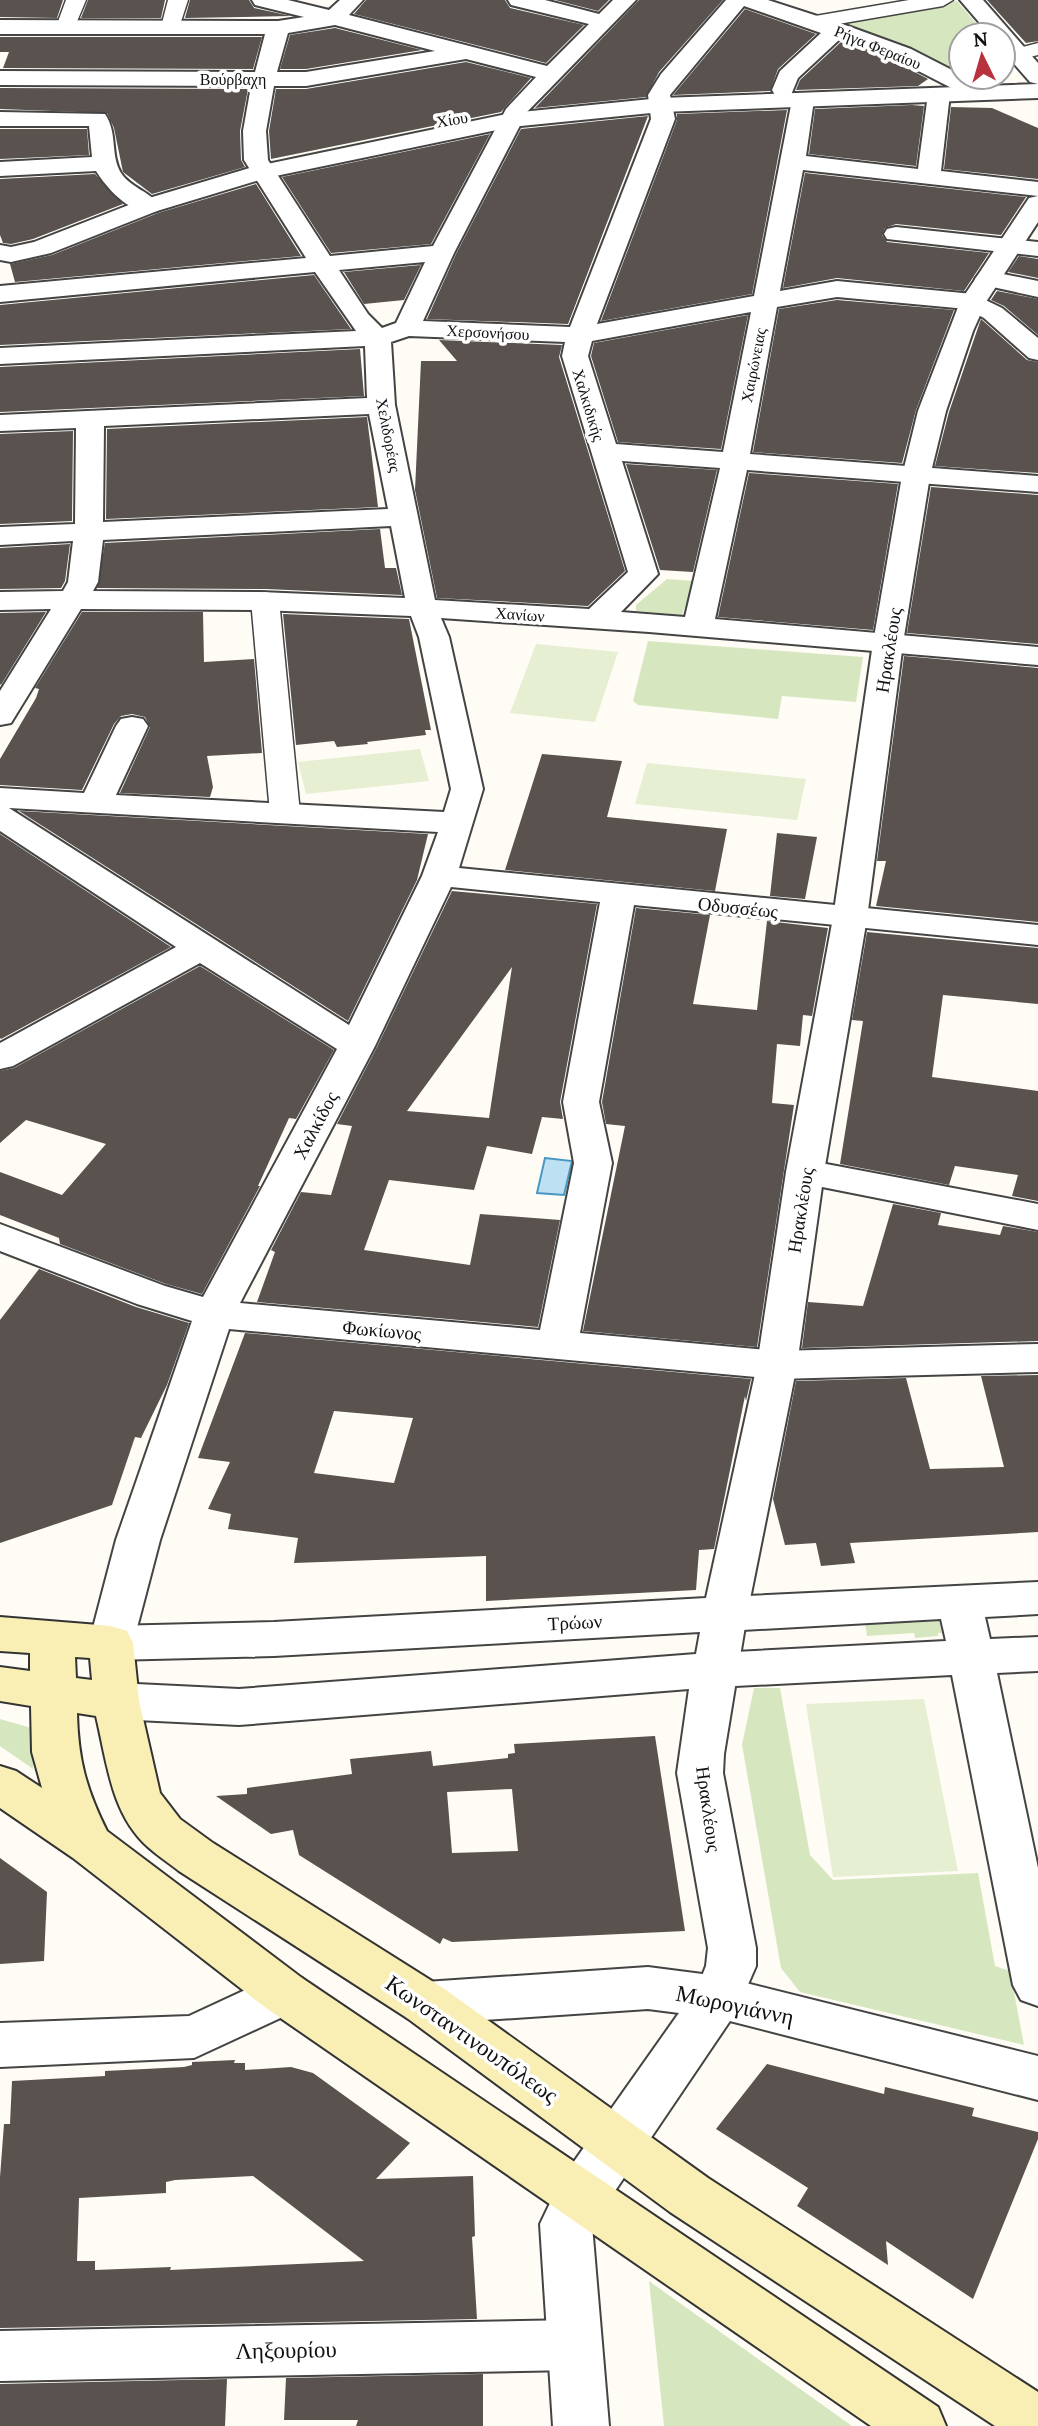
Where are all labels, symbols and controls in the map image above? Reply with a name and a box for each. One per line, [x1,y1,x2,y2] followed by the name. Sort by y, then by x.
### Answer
[832,21,924,74] street label: Ρήγα Φεραίου
[947,21,1017,91] north arrow
[972,26,989,52] text: N
[200,69,266,89] street label: Βούρβαχη
[435,107,469,131] street label: Χίου
[446,320,530,344] street label: Χερσονήσου
[736,325,770,404] street label: Χαιρώνειας
[569,366,610,444] street label: Χαλκιδικής
[372,396,406,474] street label: Χελιδορέας
[495,602,545,626] street label: Χανίων
[869,605,907,695] street label: Ηρακλέους
[697,891,780,923] street label: Οδυσσέως
[287,1087,343,1163] street label: Χαλκίδος
[781,1165,819,1255] street label: Ηρακλέους
[342,1315,423,1345] street label: Φωκίωνος
[547,1609,603,1635] street label: Τρώων
[691,1765,727,1854] street label: Ηρακλέους
[380,1968,564,2109] street label: Κωνσταντινουπόλεως
[673,1978,797,2031] street label: Μωρογιάννη
[235,2334,337,2365] street label: Ληξουρίου

